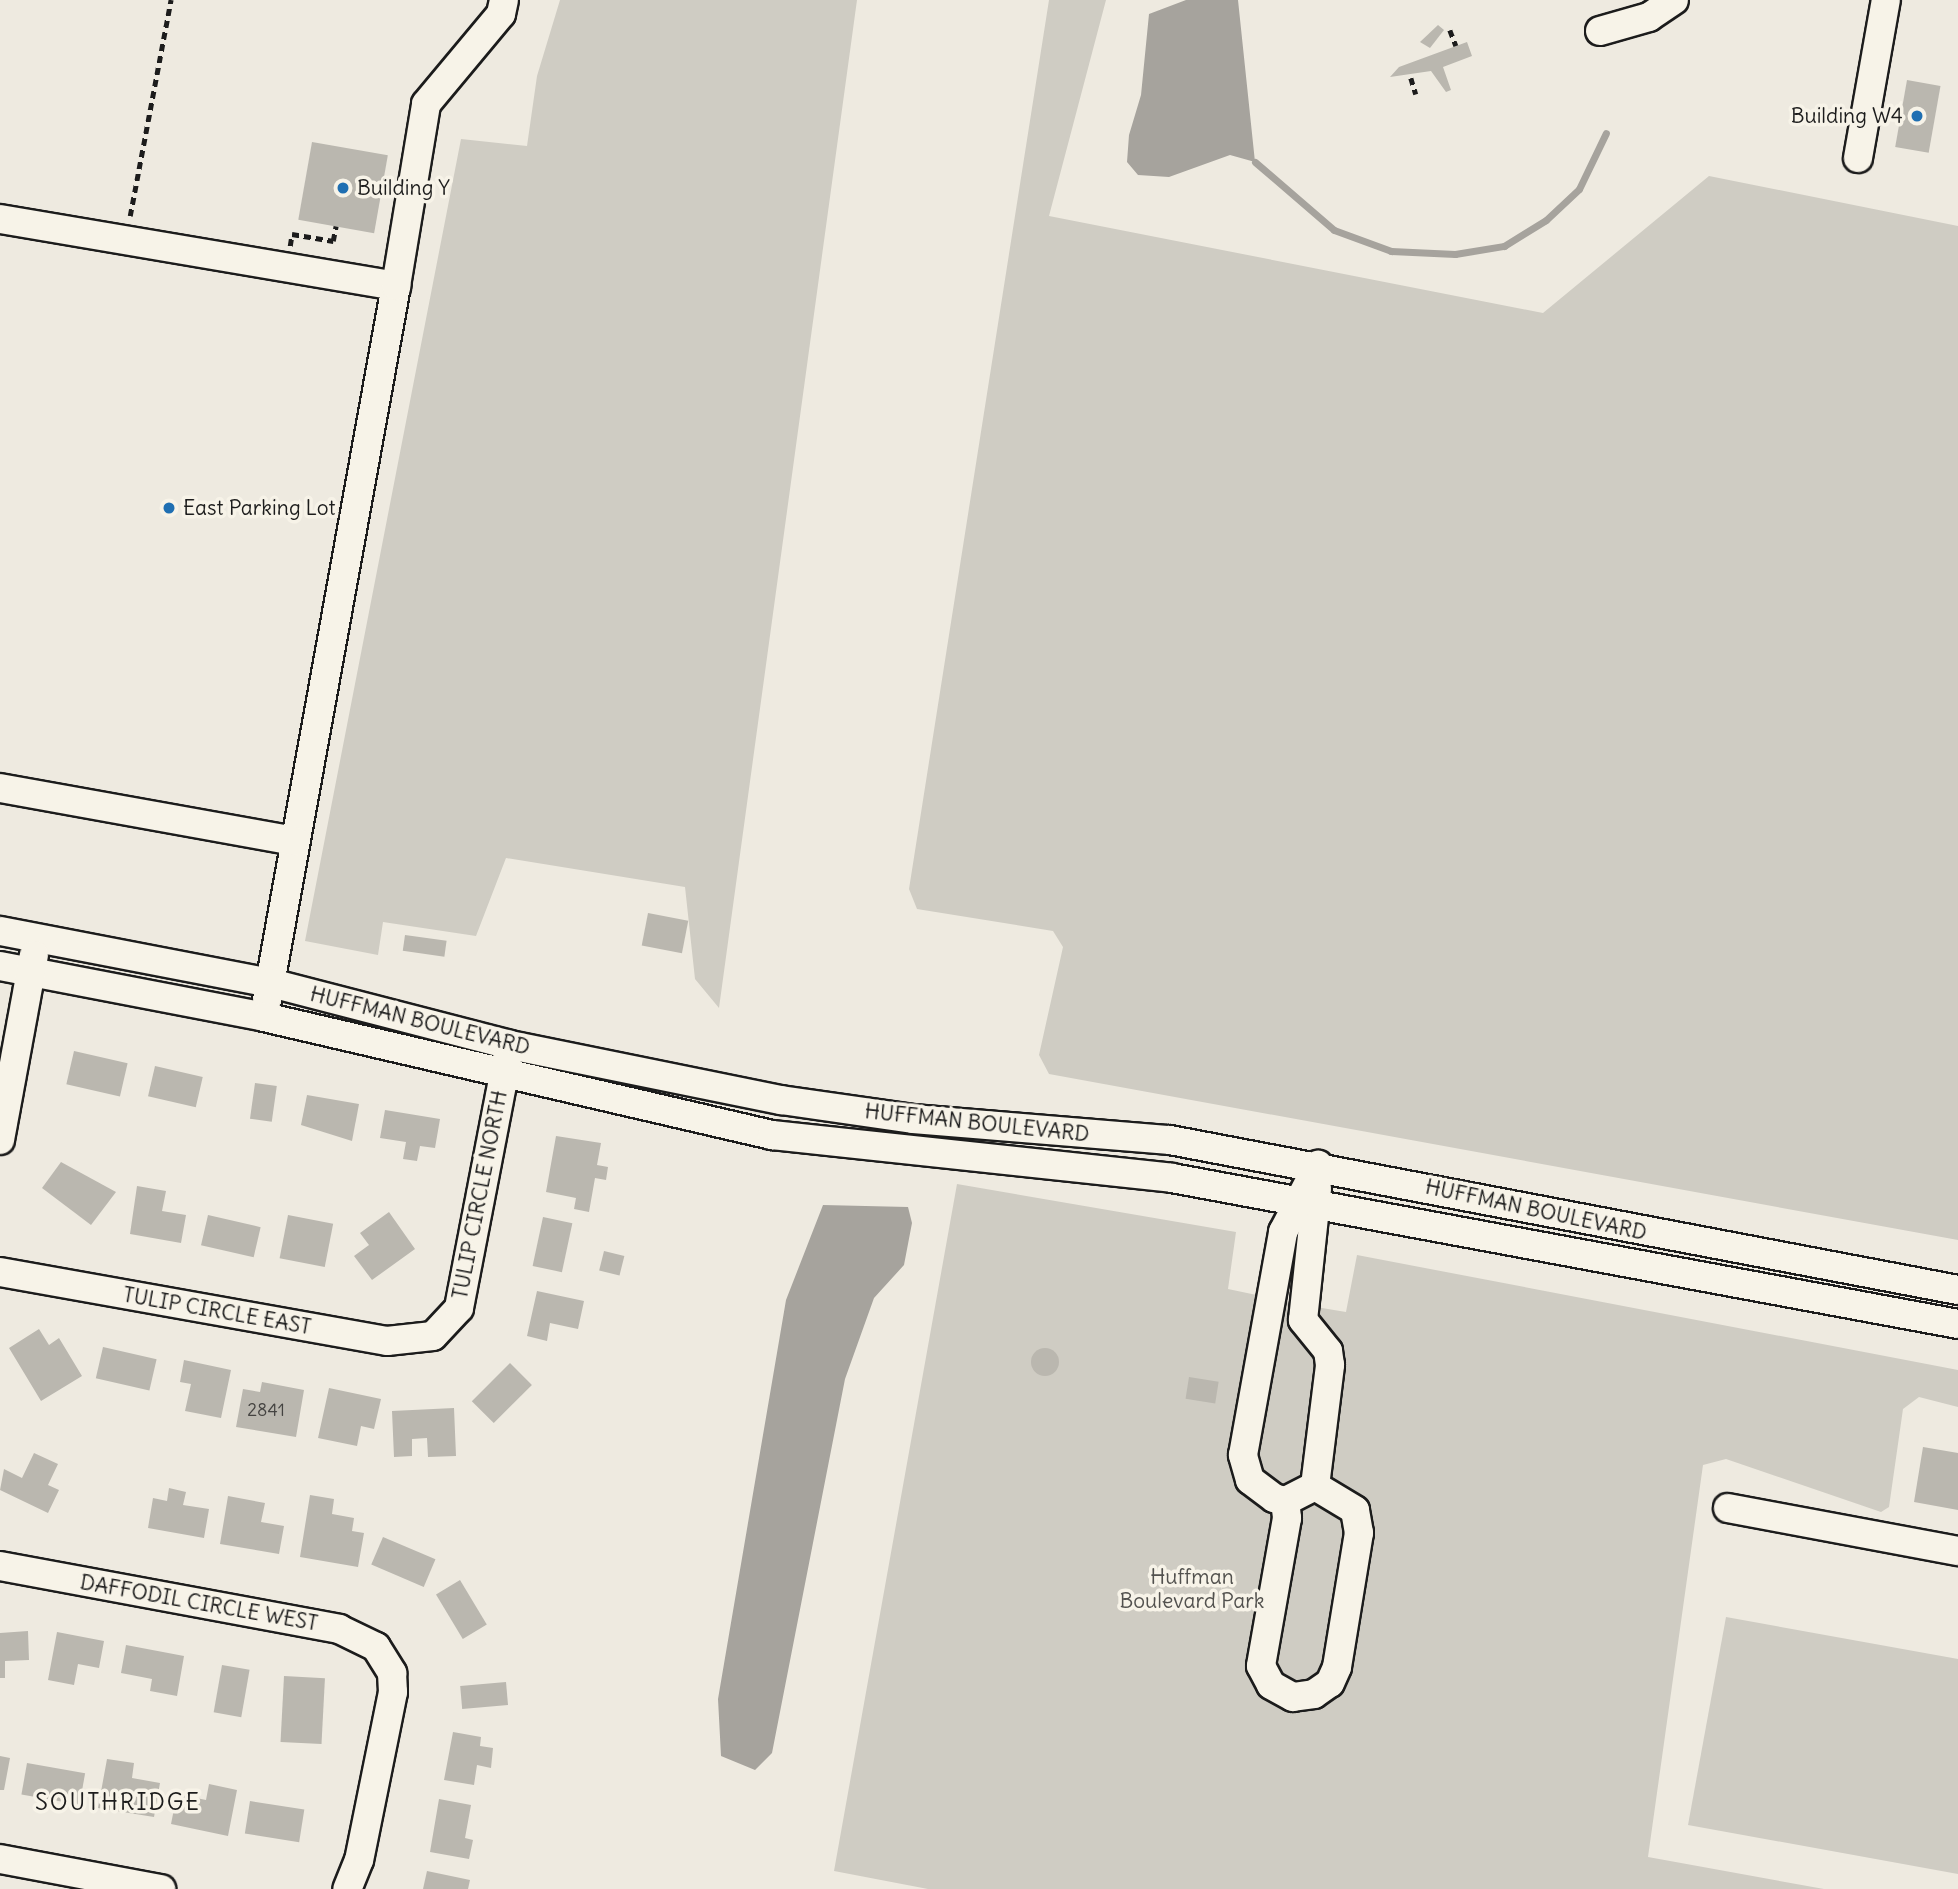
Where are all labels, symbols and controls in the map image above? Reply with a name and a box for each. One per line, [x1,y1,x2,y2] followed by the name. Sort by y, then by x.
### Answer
[1791,103,1903,129] place label: Building W4
[1909,108,1925,124] marker: Building W4
[357,175,450,201] place label: Building Y
[335,180,351,196] marker: Building Y
[183,495,336,521] place label: East Parking Lot
[161,500,177,516] marker: East Parking Lot
[307,981,533,1061] street label: HUFFMAN BOULEVARD
[447,1089,513,1301] street label: TULIP CIRCLE NORTH
[863,1099,1091,1147] street label: HUFFMAN BOULEVARD
[1423,1174,1649,1246] street label: HUFFMAN BOULEVARD
[121,1282,313,1340] street label: TULIP CIRCLE EAST
[247,1399,285,1421] house number: 2841
[1120,1564,1264,1614] park label: Huffman Boulevard Park
[78,1570,320,1636] street label: DAFFODIL CIRCLE WEST
[36,1788,200,1816] district label: SOUTHRIDGE

